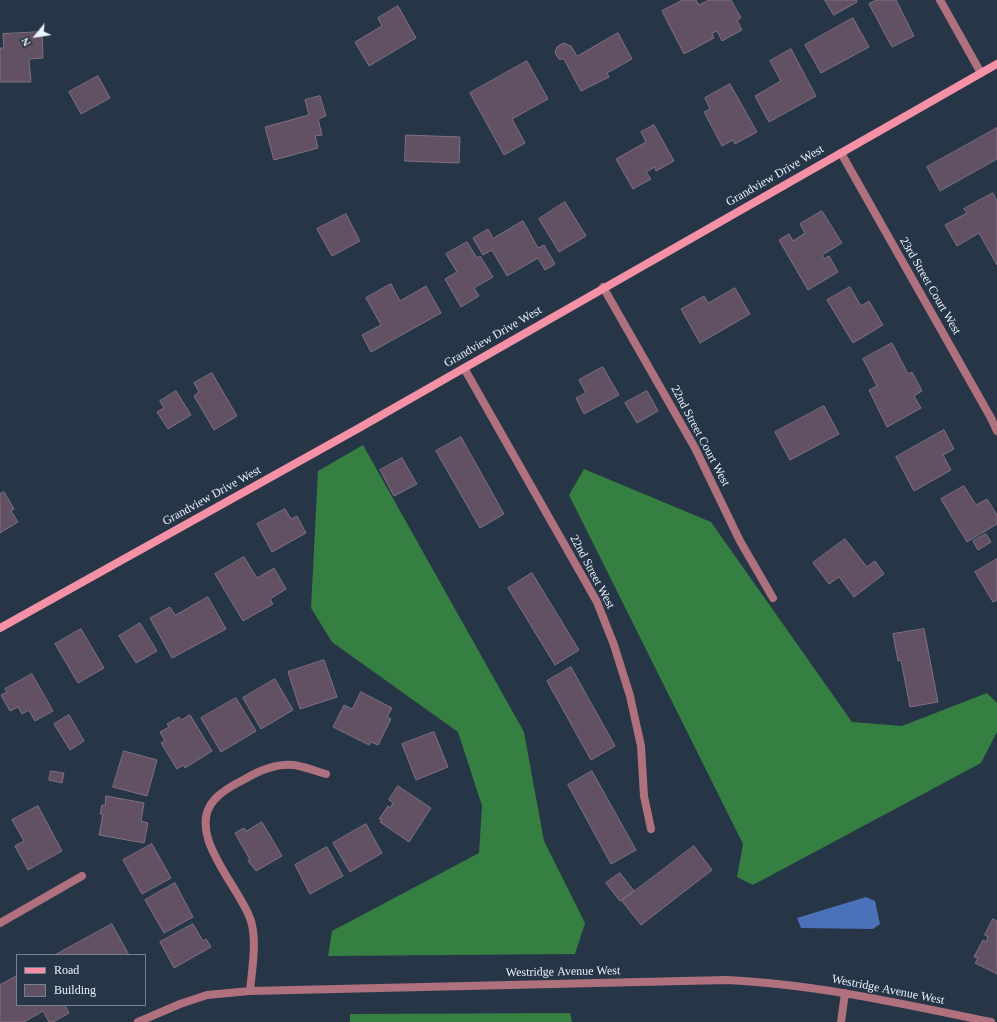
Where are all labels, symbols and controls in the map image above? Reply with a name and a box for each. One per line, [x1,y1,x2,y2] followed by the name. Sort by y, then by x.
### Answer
[16,16,56,56] north arrow
[18,36,33,48] text: N
[724,142,826,210] street label: Grandview Drive West
[896,235,964,337] street label: 23rd Street Court West
[442,303,544,371] street label: Grandview Drive West
[667,383,733,489] street label: 22nd Street Court West
[160,463,264,529] street label: Grandview Drive West
[566,533,618,611] street label: 22nd Street West
[16,954,146,1006] legend
[54,963,79,977] text: Road
[506,964,620,980] street label: Westridge Avenue West
[830,972,946,1008] street label: Westridge Avenue West
[54,983,96,997] text: Building

